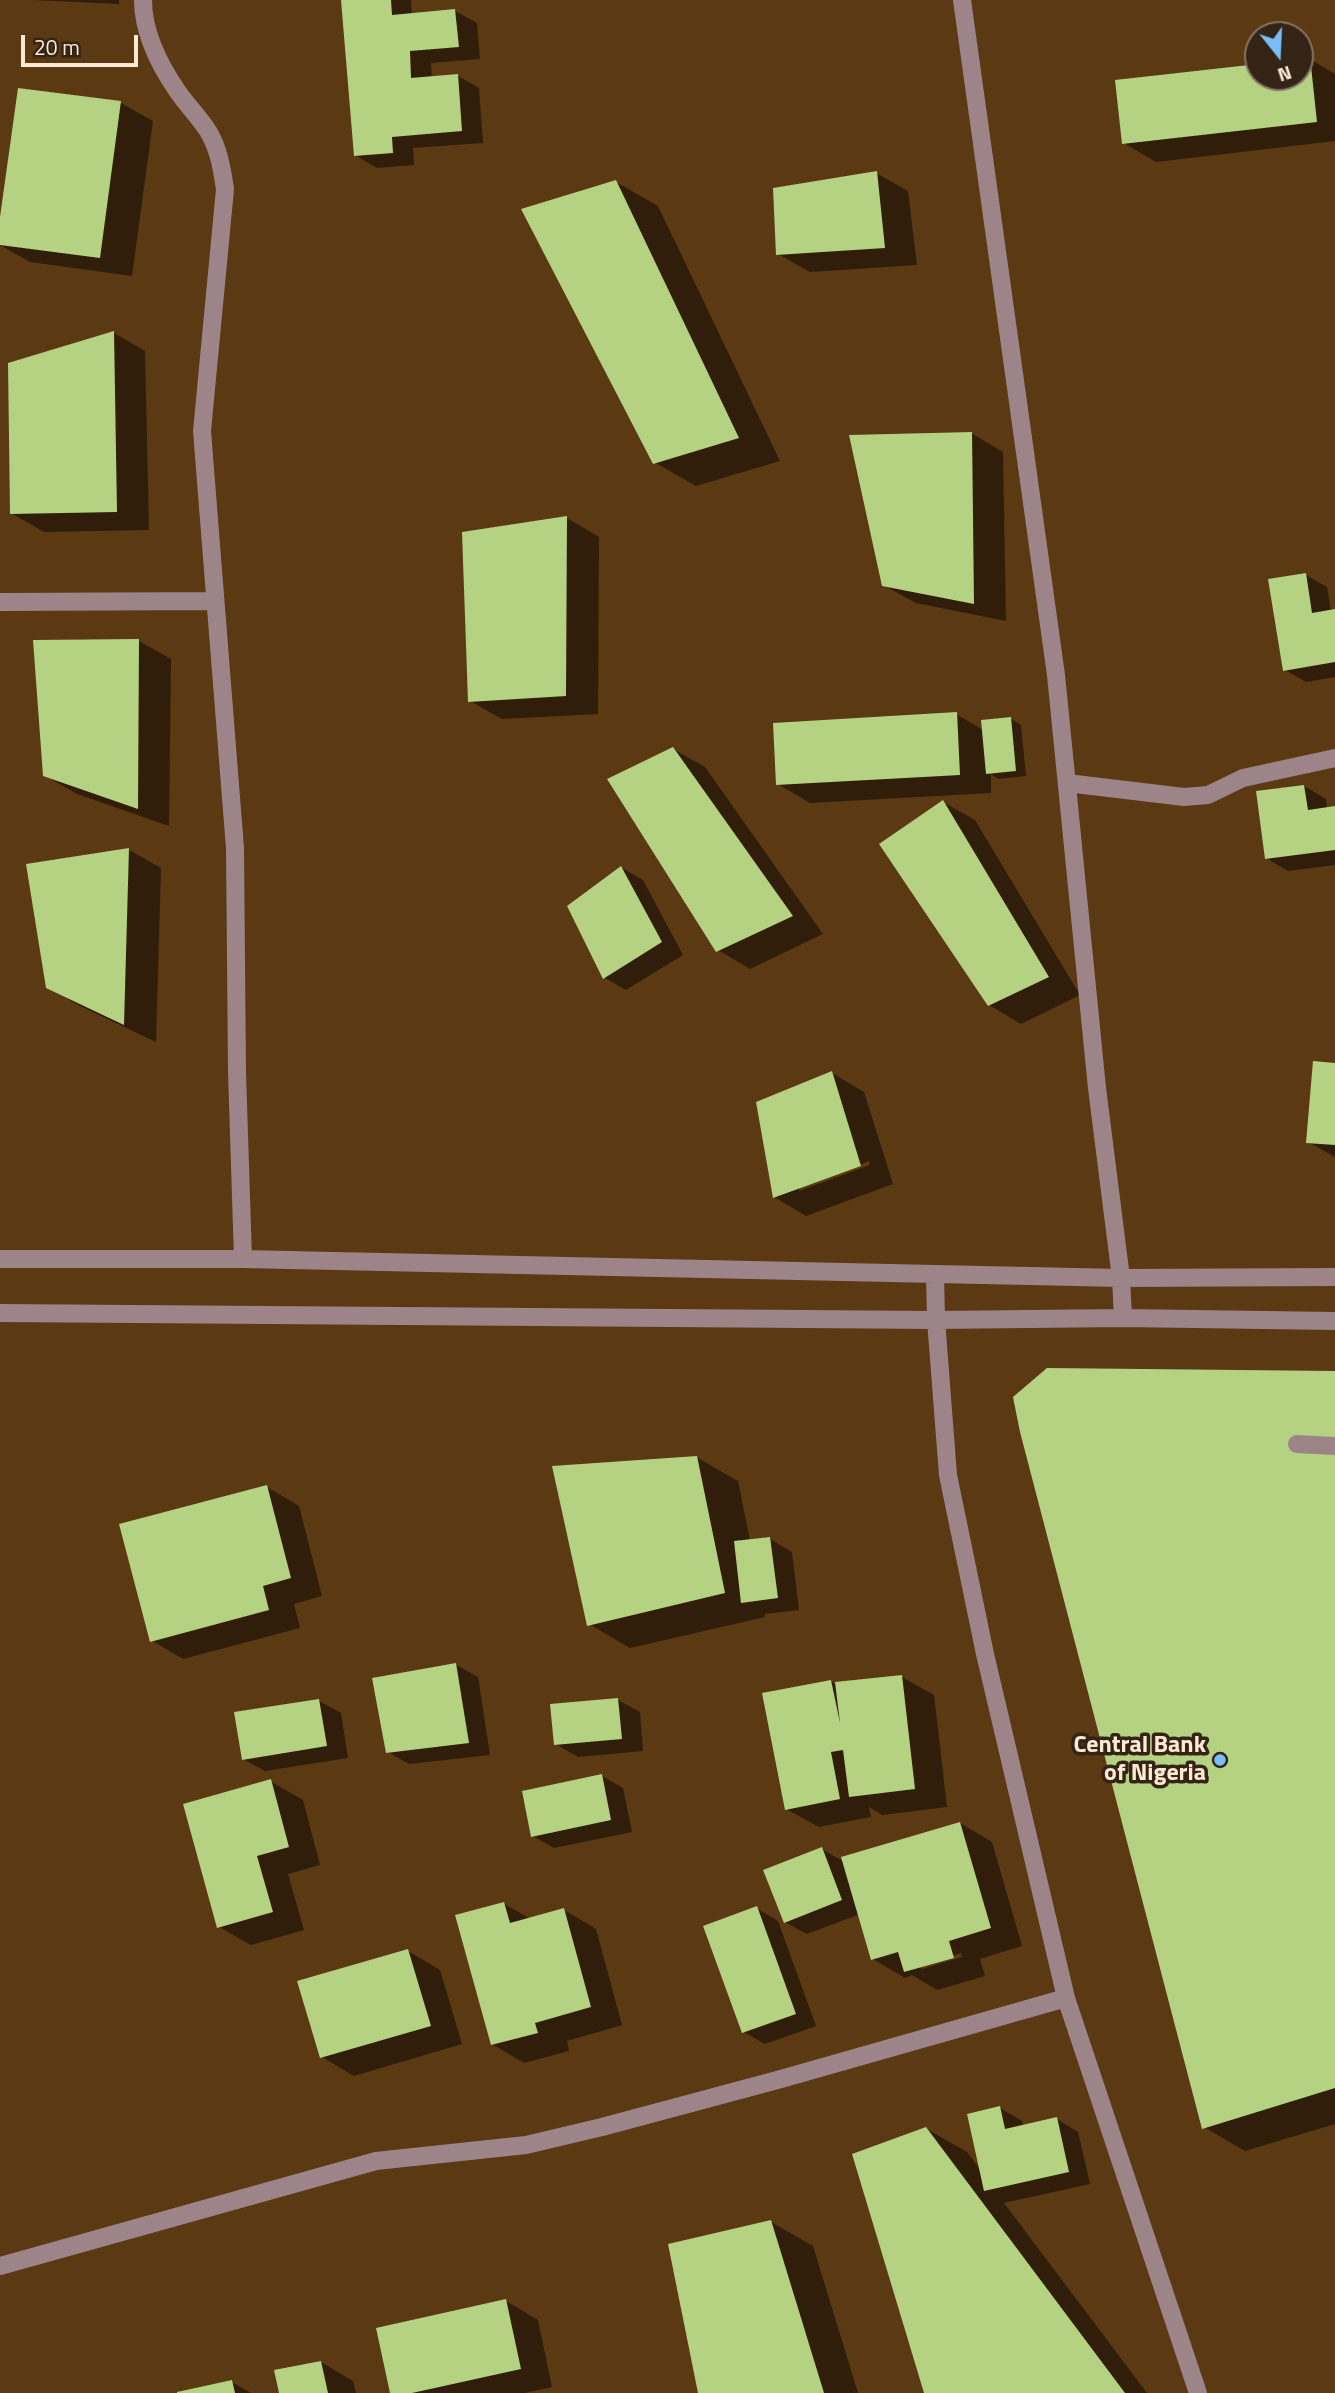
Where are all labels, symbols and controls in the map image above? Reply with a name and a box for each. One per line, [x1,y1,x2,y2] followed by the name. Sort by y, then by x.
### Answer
[24,21,142,65] scale bar
[1244,21,1314,91] north arrow
[34,31,80,63] text: 20 m
[1274,59,1296,90] text: N
[1073,1732,1206,1788] place label: Central Bank of Nigeria
[1212,1752,1228,1768] marker: Central Bank of Nigeria

